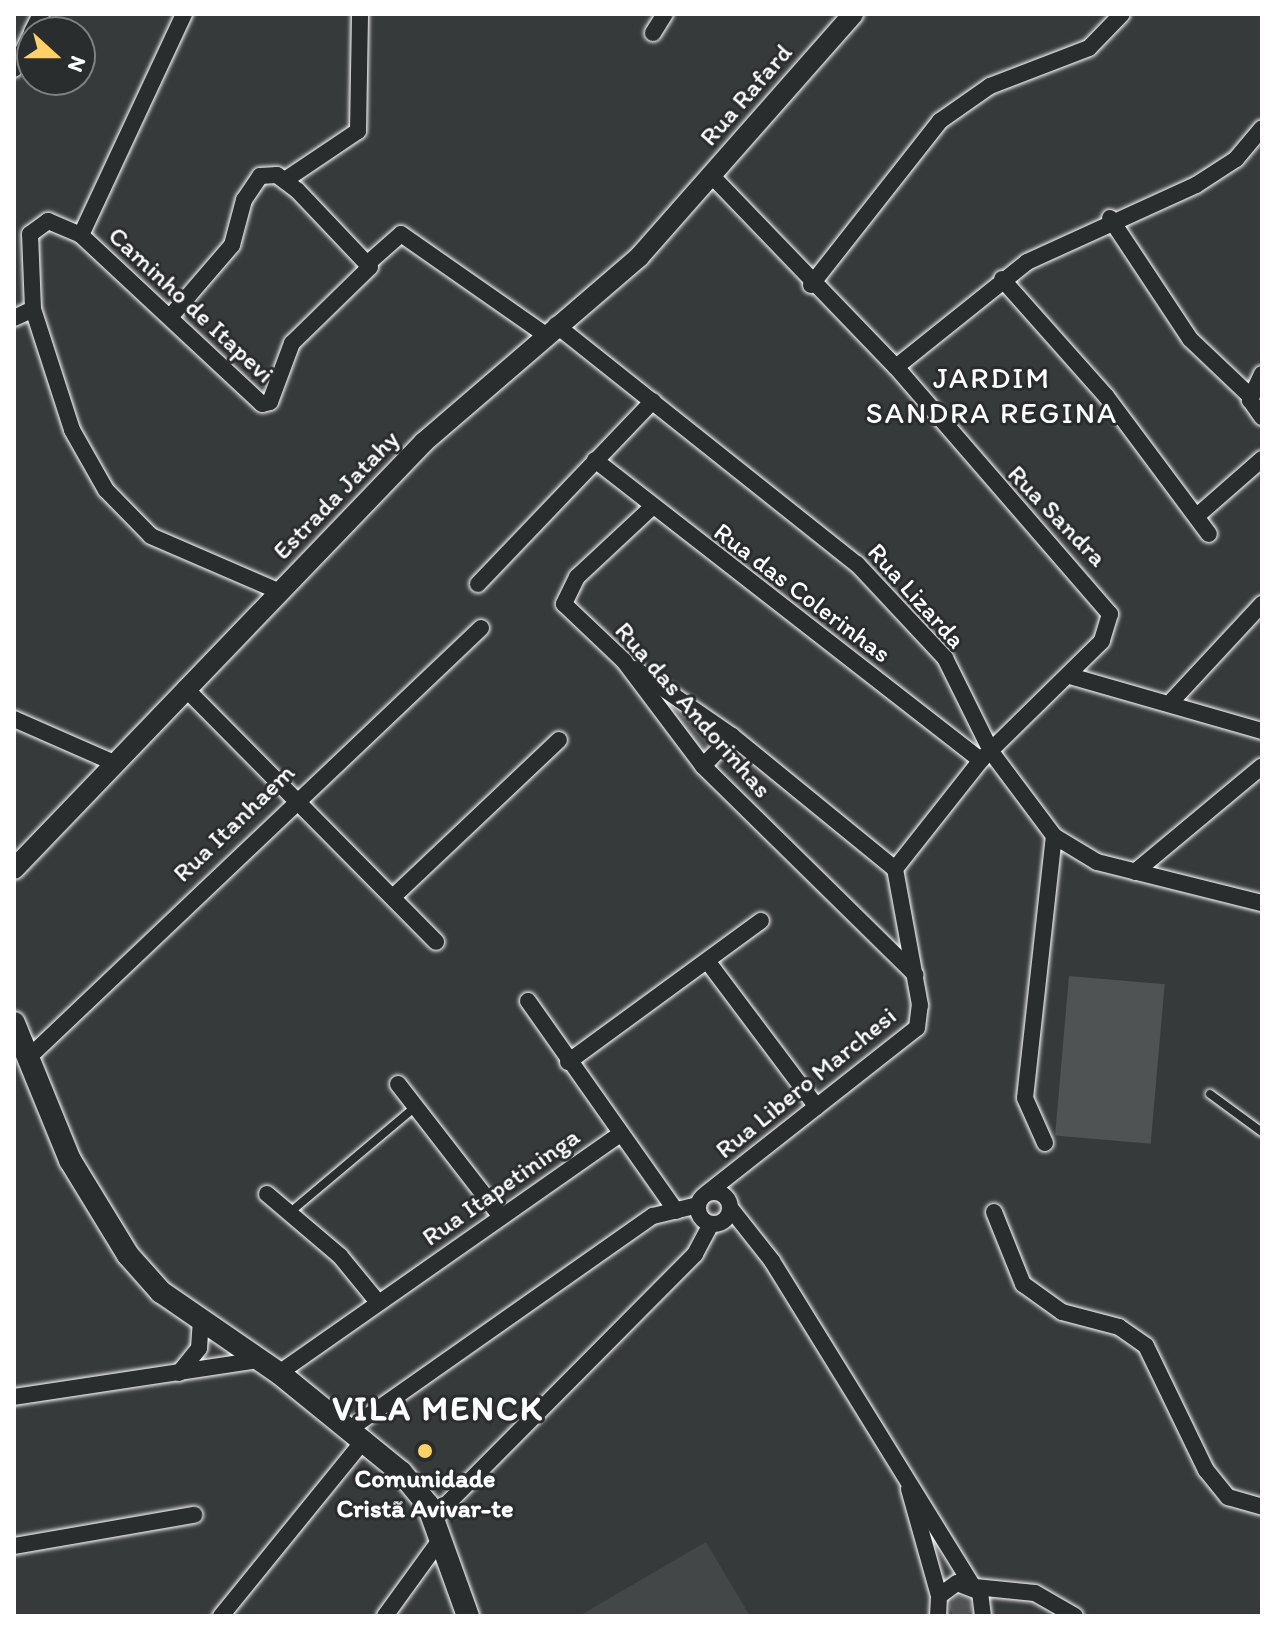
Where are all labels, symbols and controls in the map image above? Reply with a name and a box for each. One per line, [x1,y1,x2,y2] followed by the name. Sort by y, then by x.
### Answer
[16,16,96,96] north arrow
[693,38,799,152] street label: Rua Rafard
[62,52,92,76] text: N
[102,220,280,390] street label: Caminho de Itapevi
[868,360,1116,430] district label: JARDIM SANDRA REGINA
[267,424,405,566] street label: Estrada Jatahy
[1001,459,1113,573] street label: Rua Sandra
[707,516,897,670] street label: Rua das Colerinhas
[861,537,971,655] street label: Rua Lizarda
[608,616,778,804] street label: Rua das Andorinhas
[167,757,301,889] street label: Rua Itanhaem
[709,1000,903,1166] street label: Rua Libero Marchesi
[416,1121,586,1253] street label: Rua Itapetininga
[332,1389,544,1429] district label: VILA MENCK
[416,1442,434,1460] marker: Comunidade Cristã Avivar-te
[336,1463,514,1524] place label: Comunidade Cristã Avivar-te

